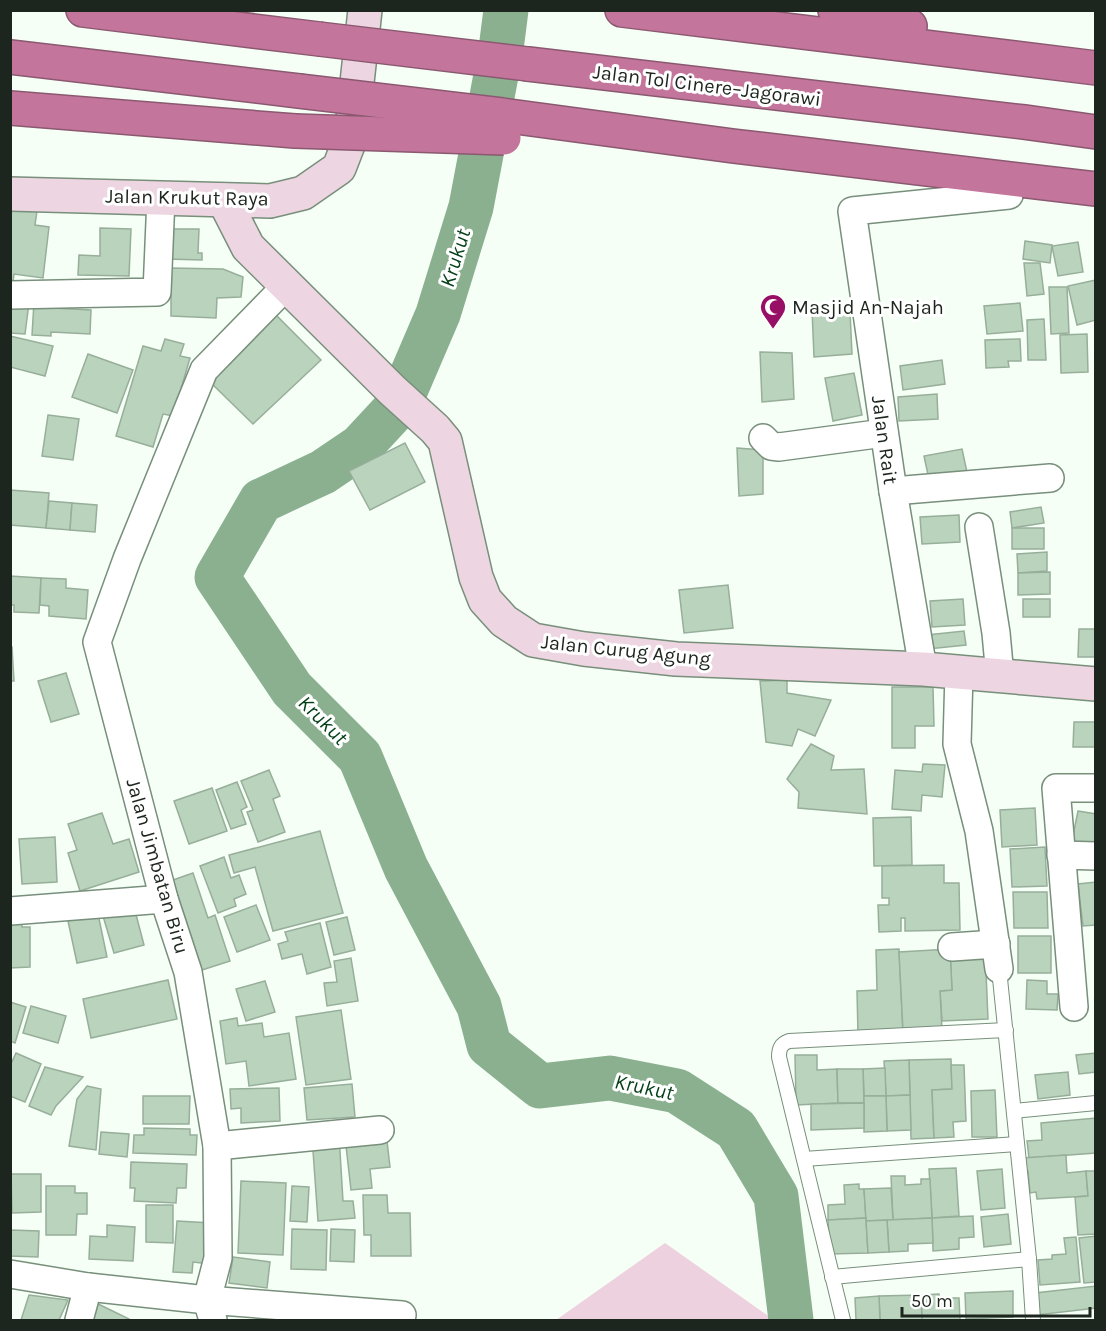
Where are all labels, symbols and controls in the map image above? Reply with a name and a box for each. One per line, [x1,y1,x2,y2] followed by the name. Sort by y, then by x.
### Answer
[592,60,822,111] street label: Jalan Tol Cinere–Jagorawi
[105,185,269,210] street label: Jalan Krukut Raya
[435,225,475,290] water label: Krukut
[758,292,788,330] mosque icon: Masjid An-Najah
[792,296,944,319] place label: Masjid An-Najah
[867,394,902,486] street label: Jalan Rait
[540,630,712,671] street label: Jalan Curug Agung
[294,691,353,750] water label: Krukut
[121,776,194,956] street label: Jalan Jimbatan Biru
[612,1069,676,1105] water label: Krukut
[902,1280,1090,1318] scale bar
[911,1290,953,1312] text: 50 m

